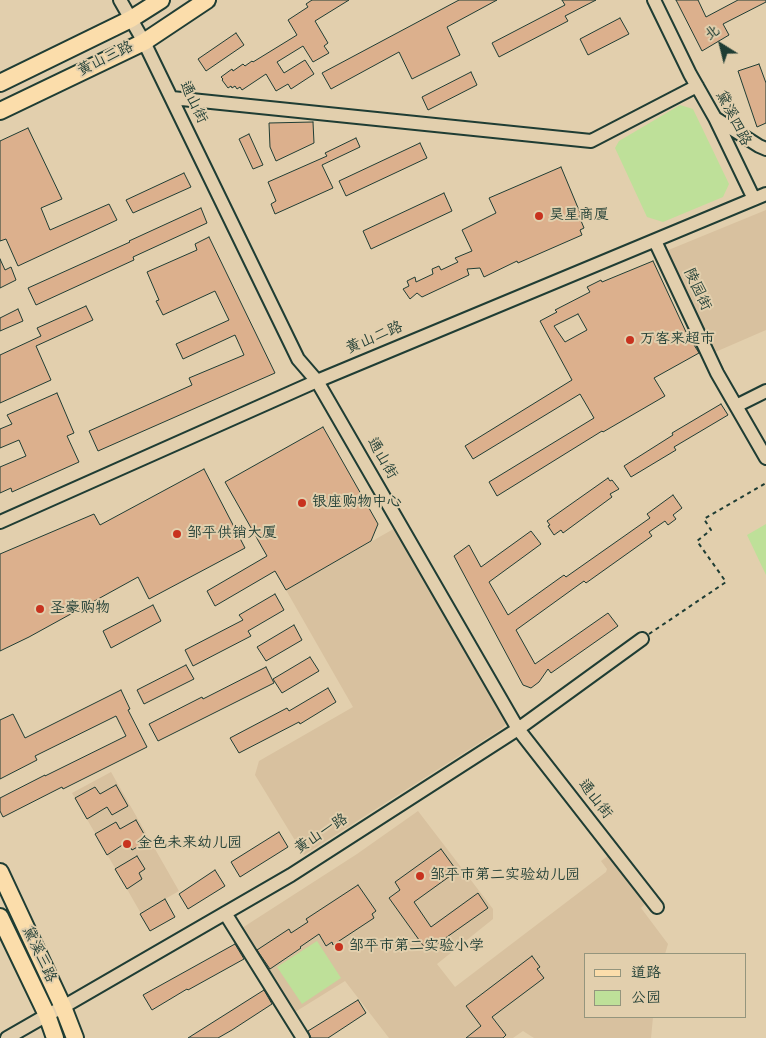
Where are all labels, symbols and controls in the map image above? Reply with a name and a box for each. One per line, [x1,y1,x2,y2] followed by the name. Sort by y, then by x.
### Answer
[696,20,746,70] north arrow
[700,20,724,46] text: 北
[75,39,137,81] street label: 黄山三路
[174,79,210,127] street label: 通山街
[710,88,754,150] street label: 黛溪四路
[549,207,609,225] place label: 昊星商厦
[533,210,545,222] marker: 昊星商厦
[678,266,714,314] street label: 陵园街
[344,319,406,359] street label: 黄山二路
[640,331,715,349] place label: 万客来超市
[624,334,636,346] marker: 万客来超市
[362,435,400,483] street label: 通山街
[312,494,402,512] place label: 银座购物中心
[296,497,308,509] marker: 银座购物中心
[187,525,277,543] place label: 邹平供销大厦
[171,528,183,540] marker: 邹平供销大厦
[50,600,110,618] place label: 圣豪购物
[34,603,46,615] marker: 圣豪购物
[573,777,615,823] street label: 通山街
[292,811,352,859] street label: 黄山一路
[137,835,242,853] place label: 金色未来幼儿园
[121,838,133,850] marker: 金色未来幼儿园
[430,867,580,885] place label: 邹平市第二实验幼儿园
[414,870,426,882] marker: 邹平市第二实验幼儿园
[17,924,59,986] street label: 黛溪三路
[349,938,484,956] place label: 邹平市第二实验小学
[333,941,345,953] marker: 邹平市第二实验小学
[584,953,746,1018] legend
[631,961,661,985] text: 道路
[631,986,661,1010] text: 公园

